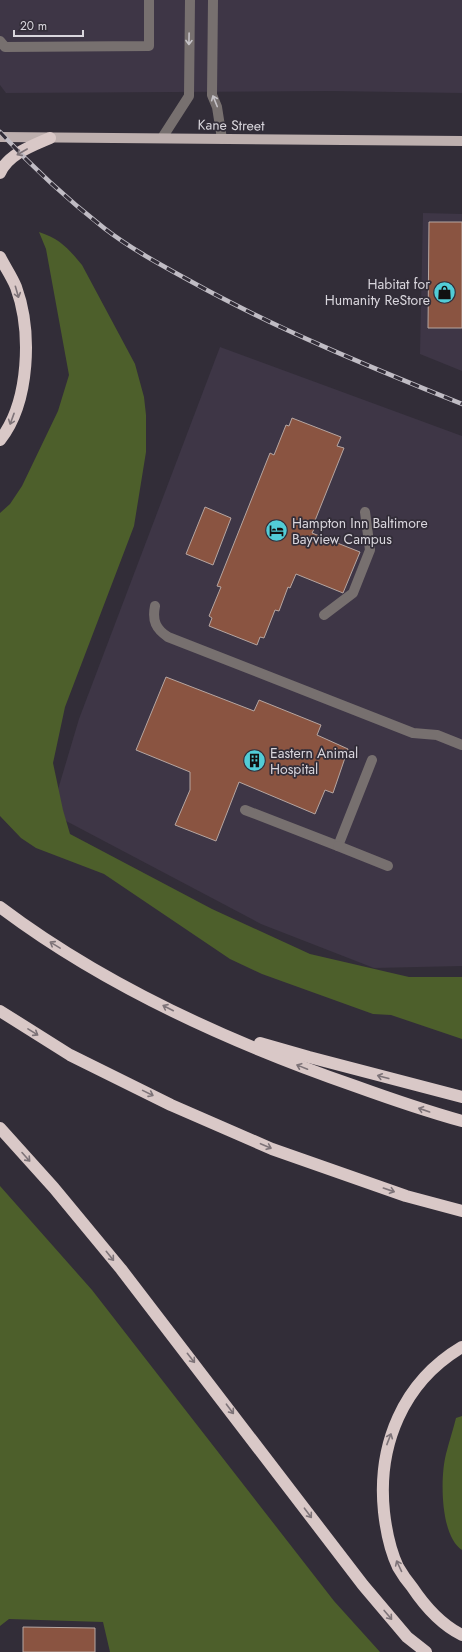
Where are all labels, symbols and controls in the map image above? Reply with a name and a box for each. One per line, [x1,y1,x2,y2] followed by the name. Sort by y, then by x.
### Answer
[14,12,83,38] scale bar
[20,17,47,35] text: 20 m
[185,32,193,45] one-way arrow
[210,95,218,107] one-way arrow
[197,114,265,136] street label: Kane Street
[16,148,28,156] one-way arrow
[325,274,430,310] place label: Habitat for Humanity ReStore
[432,279,458,305] shop icon: Habitat for Humanity ReStore
[14,286,21,299] one-way arrow
[7,413,15,425] one-way arrow
[292,513,428,549] place label: Hampton Inn Baltimore Bayview Campus
[263,518,289,544] hotel icon: Hampton Inn Baltimore Bayview Campus
[270,743,358,779] place label: Eastern Animal Hospital
[241,748,267,774] building icon: Eastern Animal Hospital
[49,940,61,948] one-way arrow
[163,1004,175,1011] one-way arrow
[27,1028,39,1036] one-way arrow
[296,1063,308,1071] one-way arrow
[377,1073,390,1080] one-way arrow
[141,1090,153,1097] one-way arrow
[419,1106,431,1114] one-way arrow
[260,1143,272,1151] one-way arrow
[22,1152,31,1162] one-way arrow
[382,1186,394,1194] one-way arrow
[106,1251,115,1262] one-way arrow
[186,1353,195,1364] one-way arrow
[226,1404,234,1415] one-way arrow
[386,1434,394,1446] one-way arrow
[304,1507,312,1518] one-way arrow
[395,1560,402,1572] one-way arrow
[384,1610,393,1621] one-way arrow

